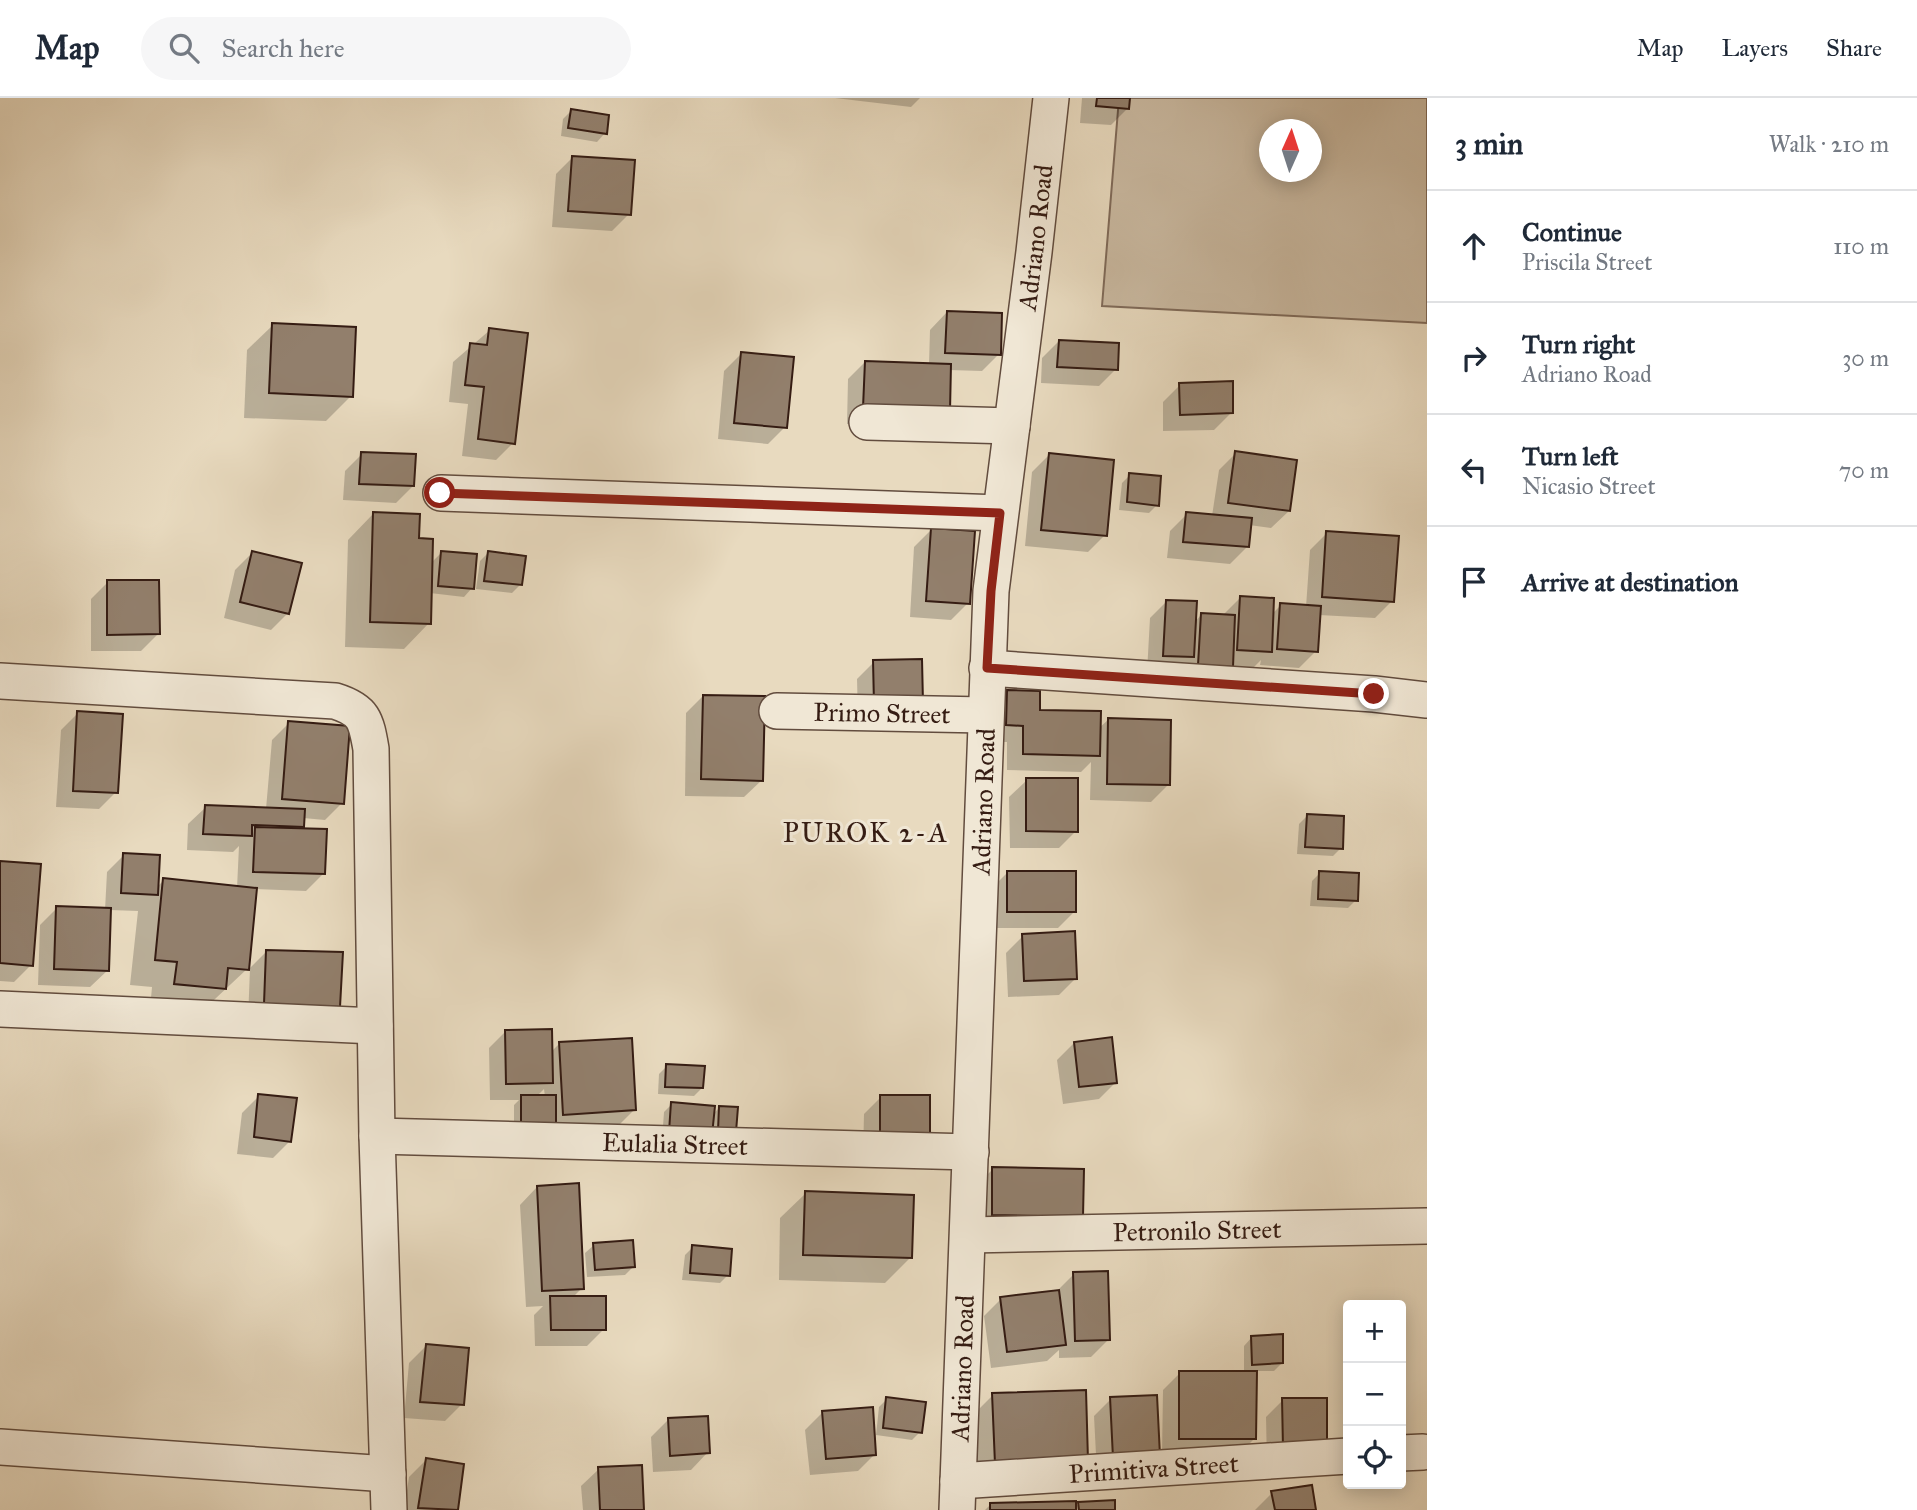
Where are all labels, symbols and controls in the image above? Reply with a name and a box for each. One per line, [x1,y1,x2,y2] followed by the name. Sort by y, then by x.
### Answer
[141,17,631,80] search box
[35,28,99,68] text: Map
[165,29,203,67] icon: search
[221,32,345,64] text: Search here
[1637,33,1684,63] text: Map
[1722,33,1788,63] text: Layers
[1826,33,1882,63] text: Share
[1259,119,1322,182] north arrow
[1455,126,1523,162] text: 3 min
[1769,130,1889,158] text: Walk · 210 m
[1011,163,1060,313] street label: Adriano Road
[1522,216,1622,248] text: Continue
[1455,227,1493,265] icon: ahead
[1833,232,1889,260] text: 110 m
[1522,248,1652,276] text: Priscila Street
[1522,328,1635,360] text: Turn right
[1455,339,1493,377] icon: right
[1842,344,1889,372] text: 30 m
[1522,360,1652,388] text: Adriano Road
[1522,440,1618,472] text: Turn left
[1455,451,1493,489] icon: left
[1839,456,1889,484] text: 70 m
[1522,472,1656,500] text: Nicasio Street
[424,477,455,508] route start
[1455,563,1493,601] icon: arrive
[1522,566,1739,598] text: Arrive at destination
[1358,678,1389,709] route end
[813,696,951,730] street label: Primo Street
[964,728,1002,876] street label: Adriano Road
[783,815,949,850] district label: PUROK 2-A
[601,1126,748,1162] street label: Eulalia Street
[1112,1213,1282,1248] street label: Petronilo Street
[944,1294,981,1443] street label: Adriano Road
[1343,1300,1406,1489] map controls
[1343,1300,1406,1363] button: +
[1343,1363,1406,1426] button: −
[1343,1426,1406,1489] button: locate
[1068,1447,1240,1490] street label: Primitiva Street

